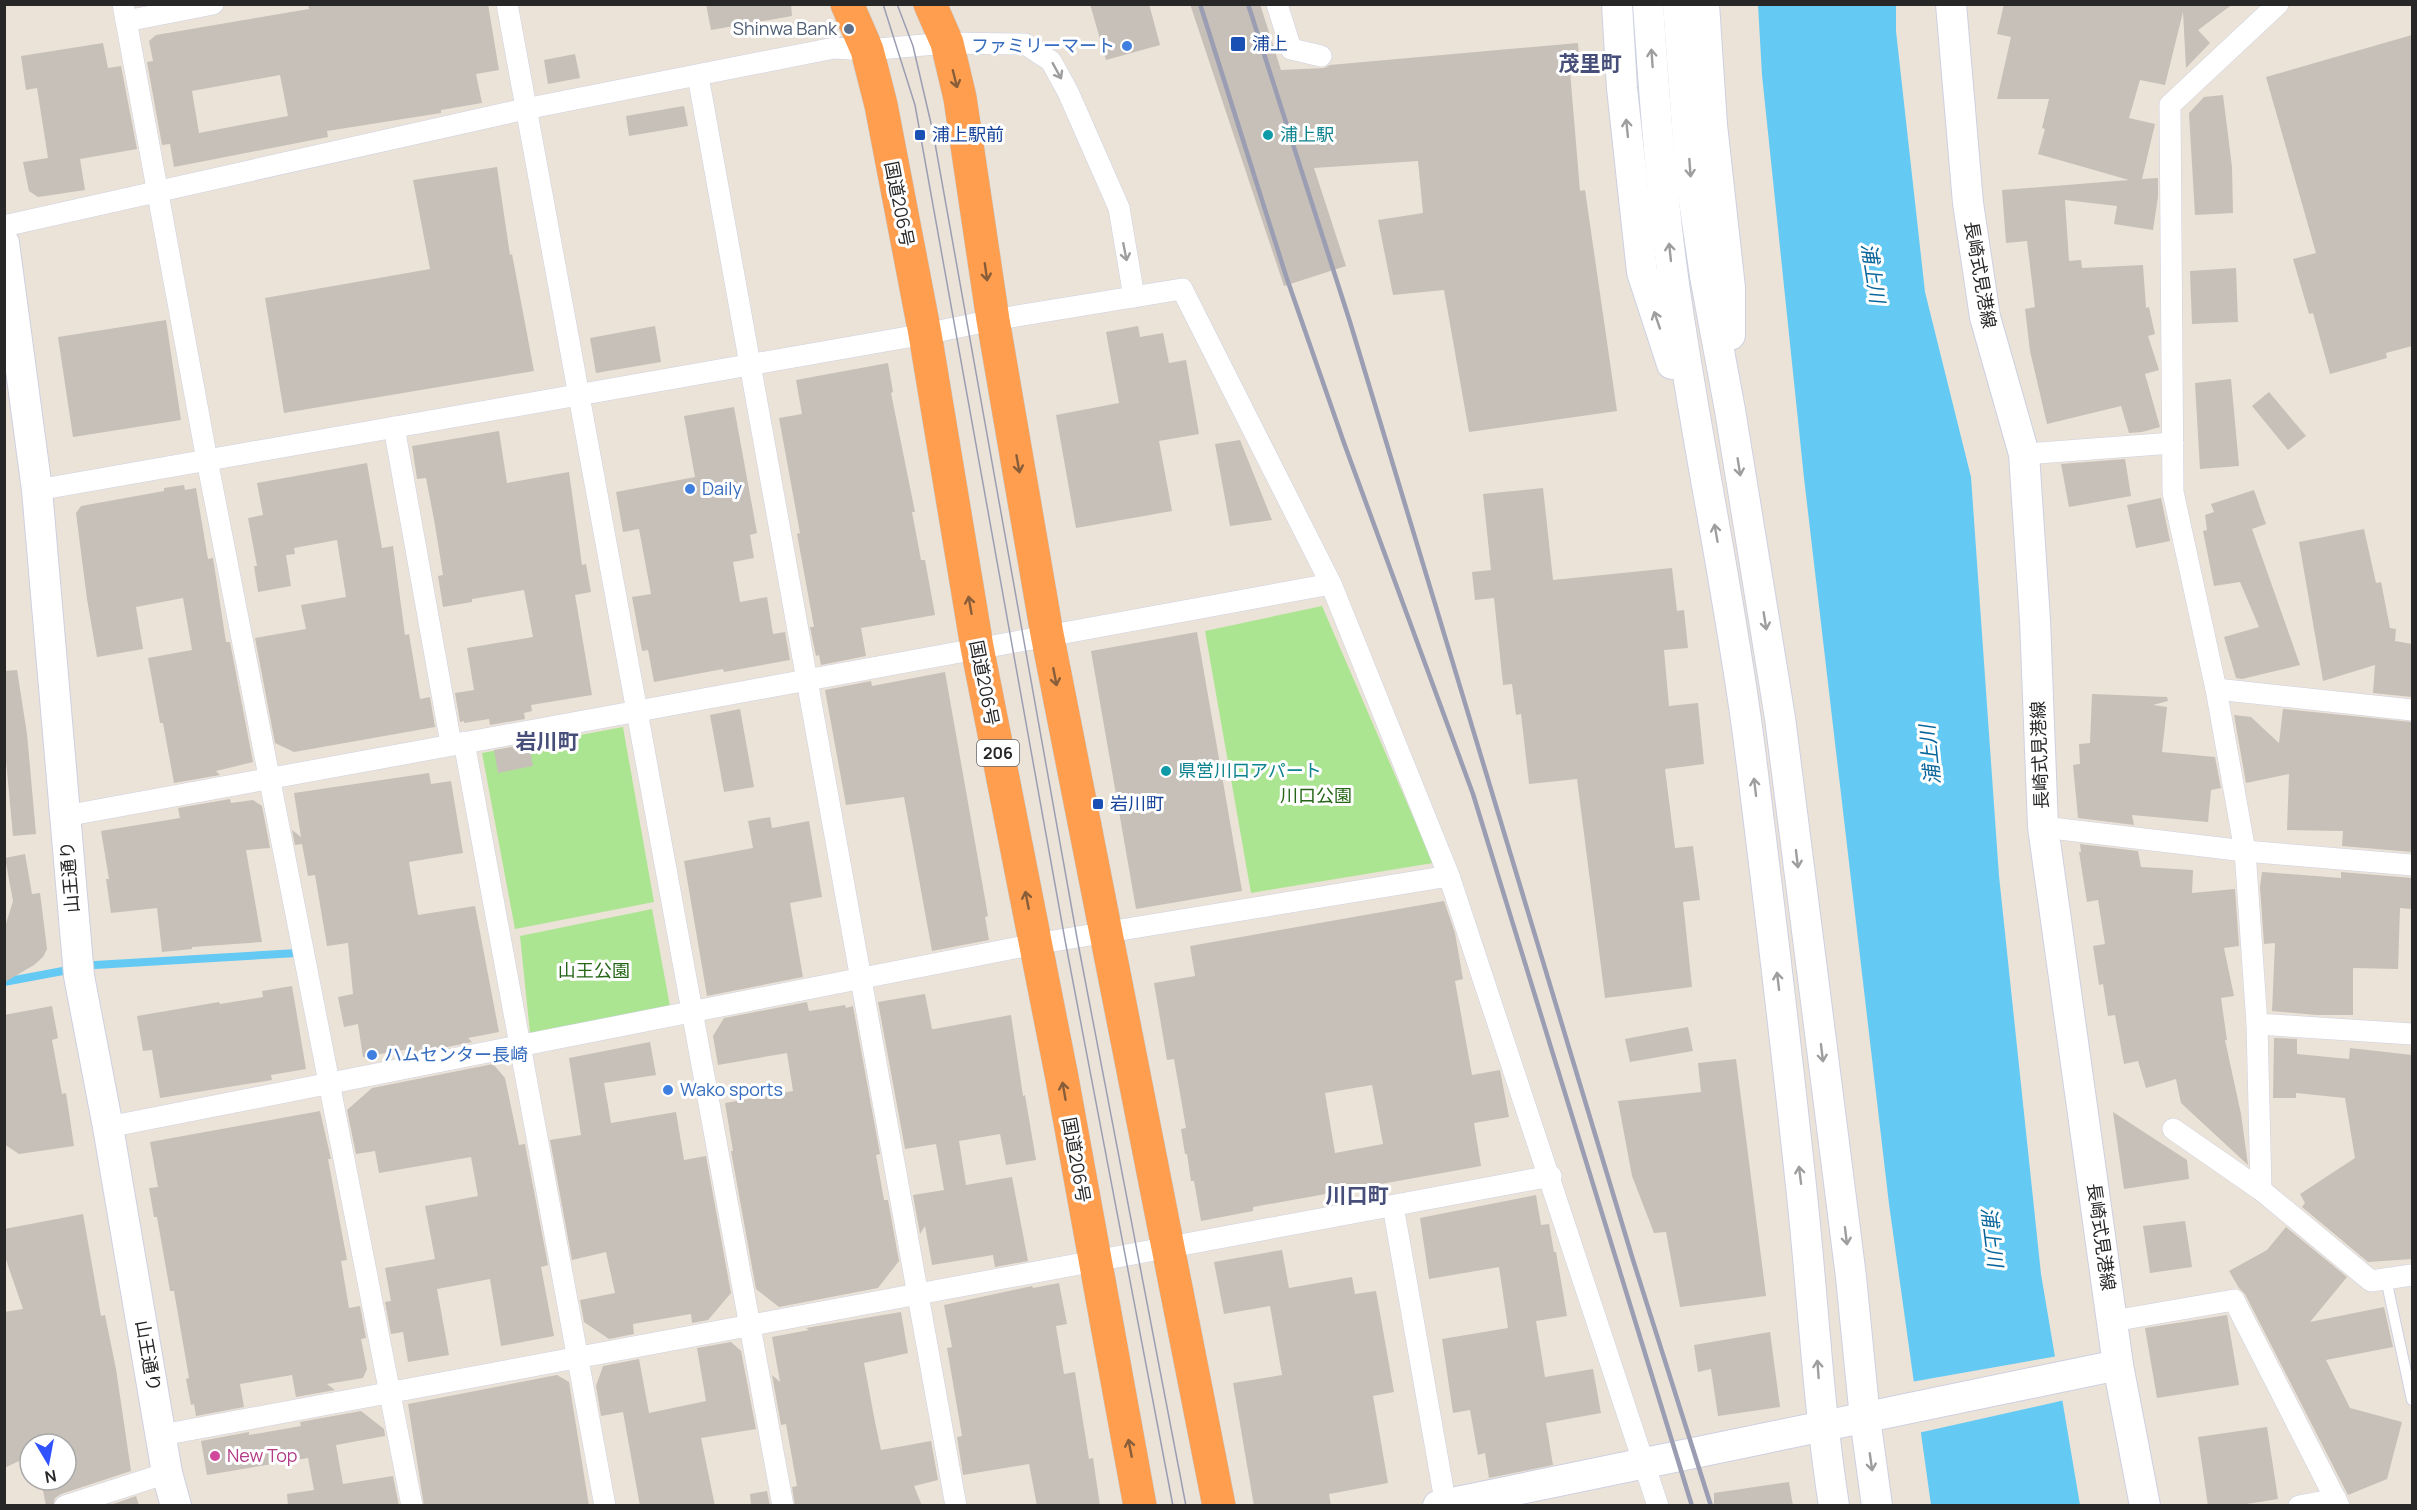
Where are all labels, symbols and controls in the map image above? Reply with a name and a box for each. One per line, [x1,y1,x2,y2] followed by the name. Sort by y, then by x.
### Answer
[733,16,838,40] place label: Shinwa Bank
[842,22,856,36] marker: Shinwa Bank
[1252,31,1288,55] place label: 浦上
[971,33,1115,57] place label: ファミリーマート
[1229,35,1247,53] marker: 浦上
[1120,39,1134,53] marker: ファミリーマート
[1559,49,1622,77] district label: 茂里町
[1646,49,1657,69] one-way arrow
[1051,63,1063,80] one-way arrow
[950,70,962,89] one-way arrow
[1621,119,1632,139] one-way arrow
[932,122,1004,146] place label: 浦上駅前
[1280,122,1334,146] place label: 浦上駅
[913,128,927,142] marker: 浦上駅前
[1261,128,1275,142] marker: 浦上駅
[1685,157,1696,177] one-way arrow
[880,159,920,249] street label: 国道206号
[1960,220,2002,330] street label: 長崎式見港線
[1855,241,1892,307] water label: 浦上川
[1120,242,1131,262] one-way arrow
[1664,243,1675,263] one-way arrow
[981,261,992,281] one-way arrow
[1651,311,1662,330] one-way arrow
[1013,454,1024,474] one-way arrow
[1734,457,1745,477] one-way arrow
[702,476,742,500] place label: Daily
[683,482,697,496] marker: Daily
[1710,524,1721,544] one-way arrow
[964,596,975,615] one-way arrow
[1759,611,1770,631] one-way arrow
[965,638,1005,728] street label: 国道206号
[1050,667,1061,686] one-way arrow
[2025,701,2053,809] street label: 長崎式見港線
[1913,722,1946,786] water label: 浦上川
[516,727,579,755] district label: 岩川町
[977,740,1019,766] road number: 206
[1178,758,1322,782] place label: 県営川口アパート
[1159,764,1173,778] marker: 県営川口アパート
[1749,778,1760,798] one-way arrow
[1280,783,1352,807] park label: 川口公園
[1110,791,1164,815] place label: 岩川町
[1091,797,1105,811] marker: 岩川町
[54,840,84,914] street label: 山王通り
[1792,849,1803,869] one-way arrow
[1021,890,1032,910] one-way arrow
[558,958,630,982] park label: 山王公園
[1772,971,1783,991] one-way arrow
[384,1042,528,1066] place label: ハムセンター長崎
[1817,1042,1828,1062] one-way arrow
[365,1048,379,1062] marker: ハムセンター長崎
[680,1077,783,1101] place label: Wako sports
[1058,1082,1069,1101] one-way arrow
[661,1083,675,1097] marker: Wako sports
[1058,1115,1096,1204] street label: 国道206号
[1794,1165,1805,1185] one-way arrow
[1326,1181,1389,1209] district label: 川口町
[2083,1182,2121,1292] street label: 長崎式見港線
[1975,1206,2010,1270] water label: 浦上川
[1840,1226,1851,1246] one-way arrow
[131,1318,167,1393] street label: 山王通り
[1812,1359,1823,1379] one-way arrow
[18,1432,78,1492] north arrow
[1124,1439,1135,1458] one-way arrow
[227,1443,298,1467] place label: New Top
[208,1449,222,1463] marker: New Top
[1865,1451,1876,1471] one-way arrow
[43,1465,58,1489] text: N

